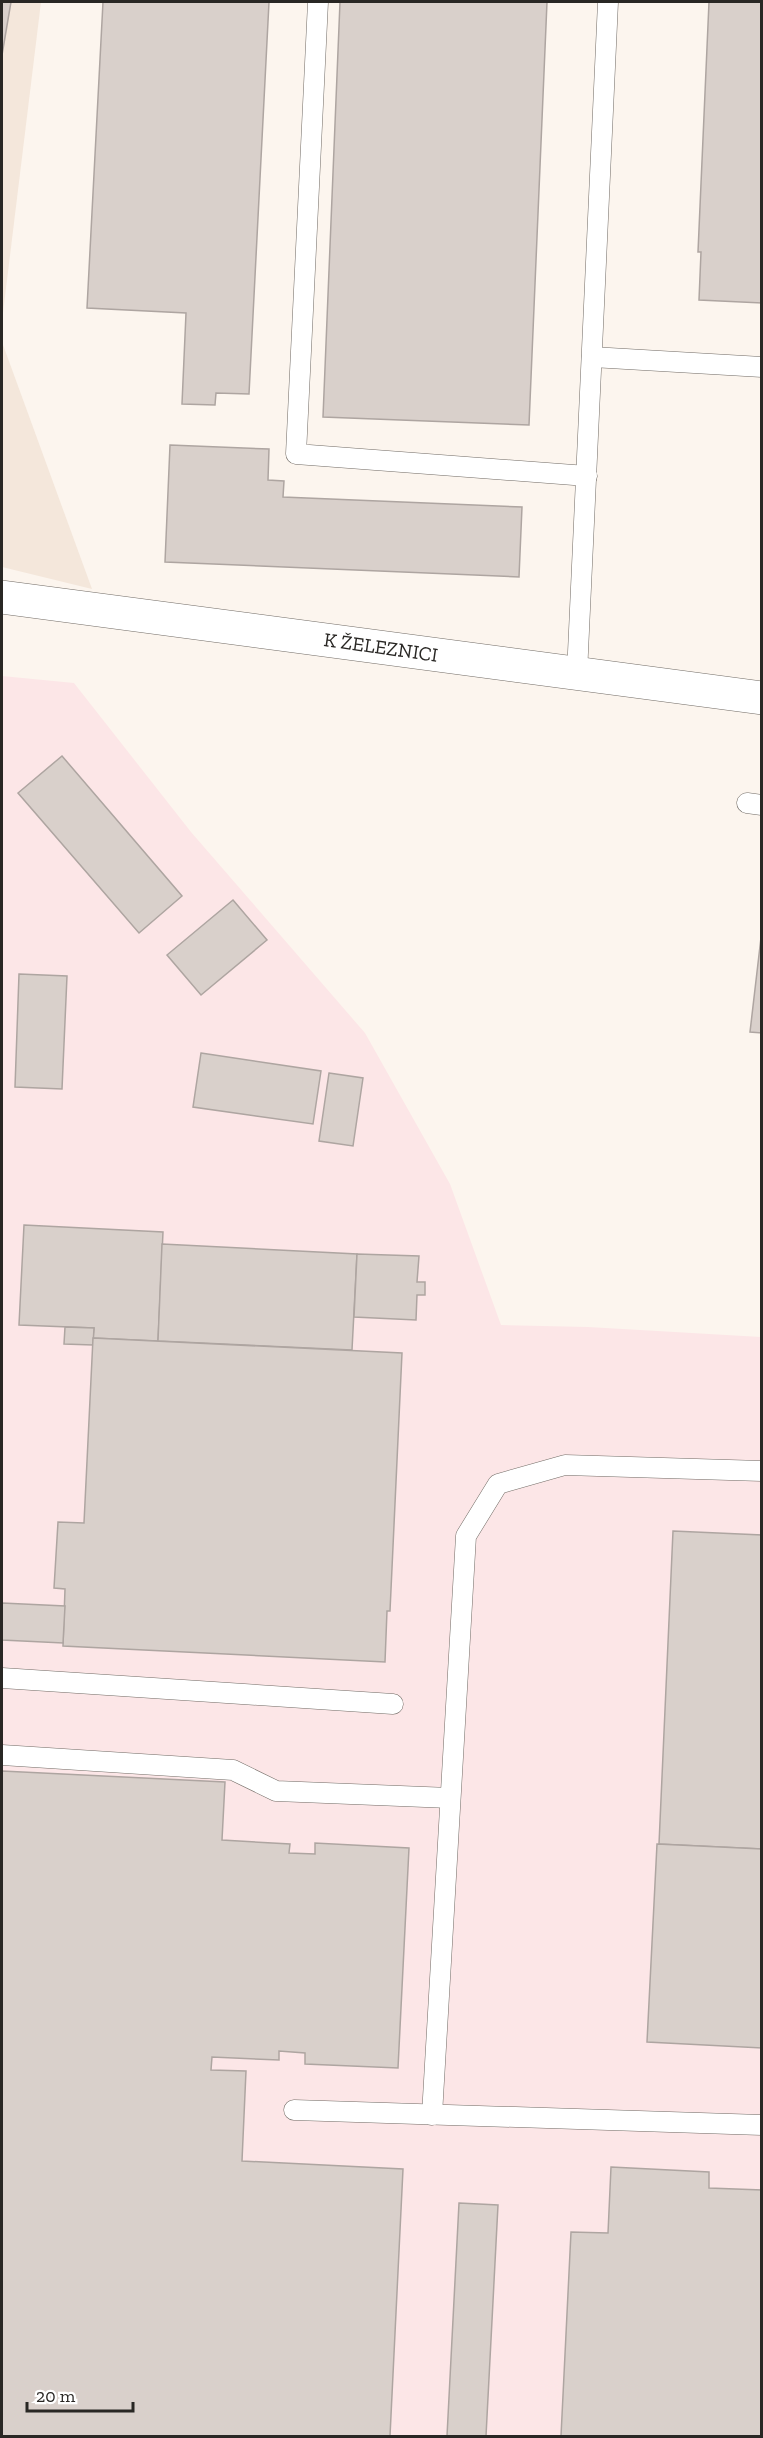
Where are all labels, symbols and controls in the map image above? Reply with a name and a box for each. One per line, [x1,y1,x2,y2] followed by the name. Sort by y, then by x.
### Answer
[322,627,440,667] street label: K ŽELEZNICI
[27,2375,134,2413] scale bar
[36,2385,76,2407] text: 20 m

